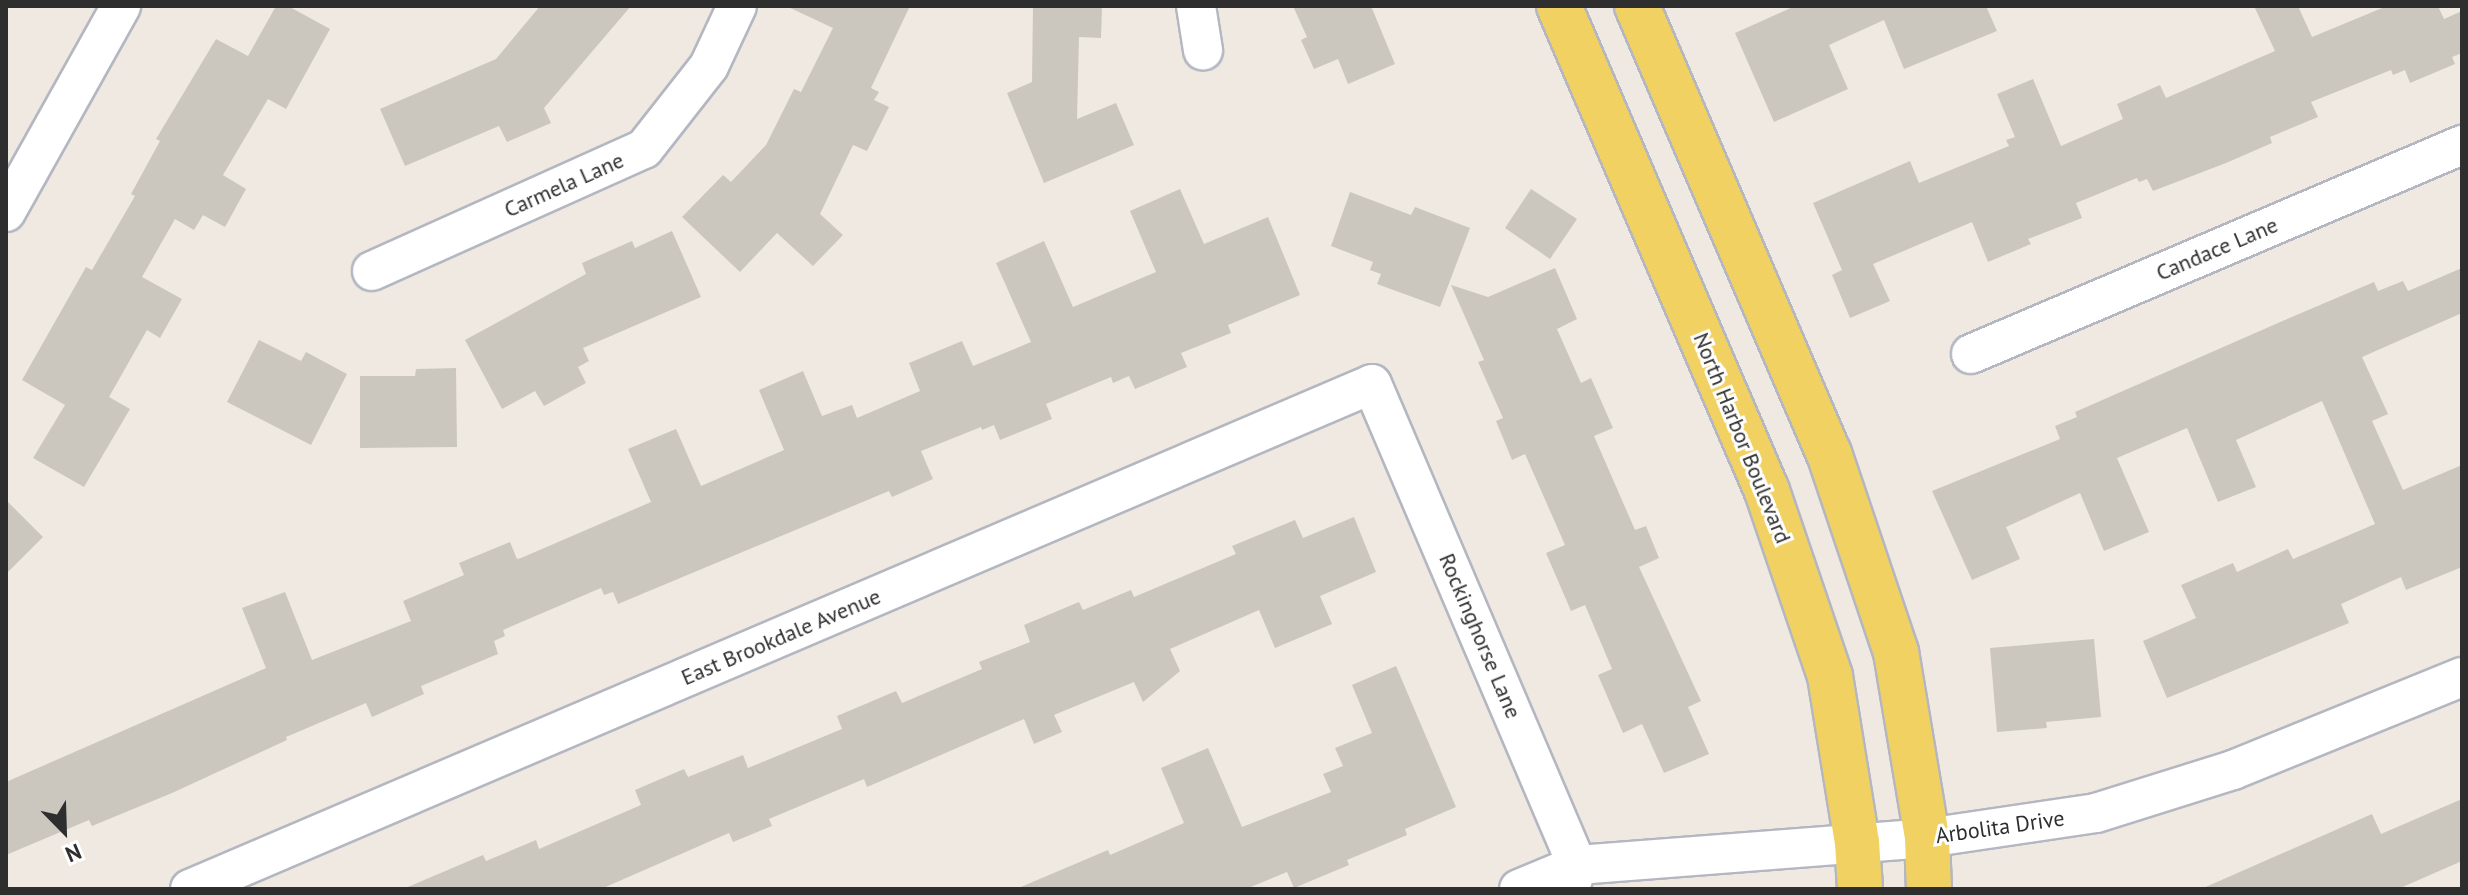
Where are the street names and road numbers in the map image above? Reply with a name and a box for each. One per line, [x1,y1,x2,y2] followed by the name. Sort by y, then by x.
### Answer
[500,147,628,223] street label: Carmela Lane
[2152,212,2282,286] street label: Candace Lane
[1688,329,1796,547] street label: North Harbor Boulevard
[1433,550,1527,722] street label: Rockinghorse Lane
[677,583,885,691] street label: East Brookdale Avenue
[1934,805,2066,849] street label: Arbolita Drive

